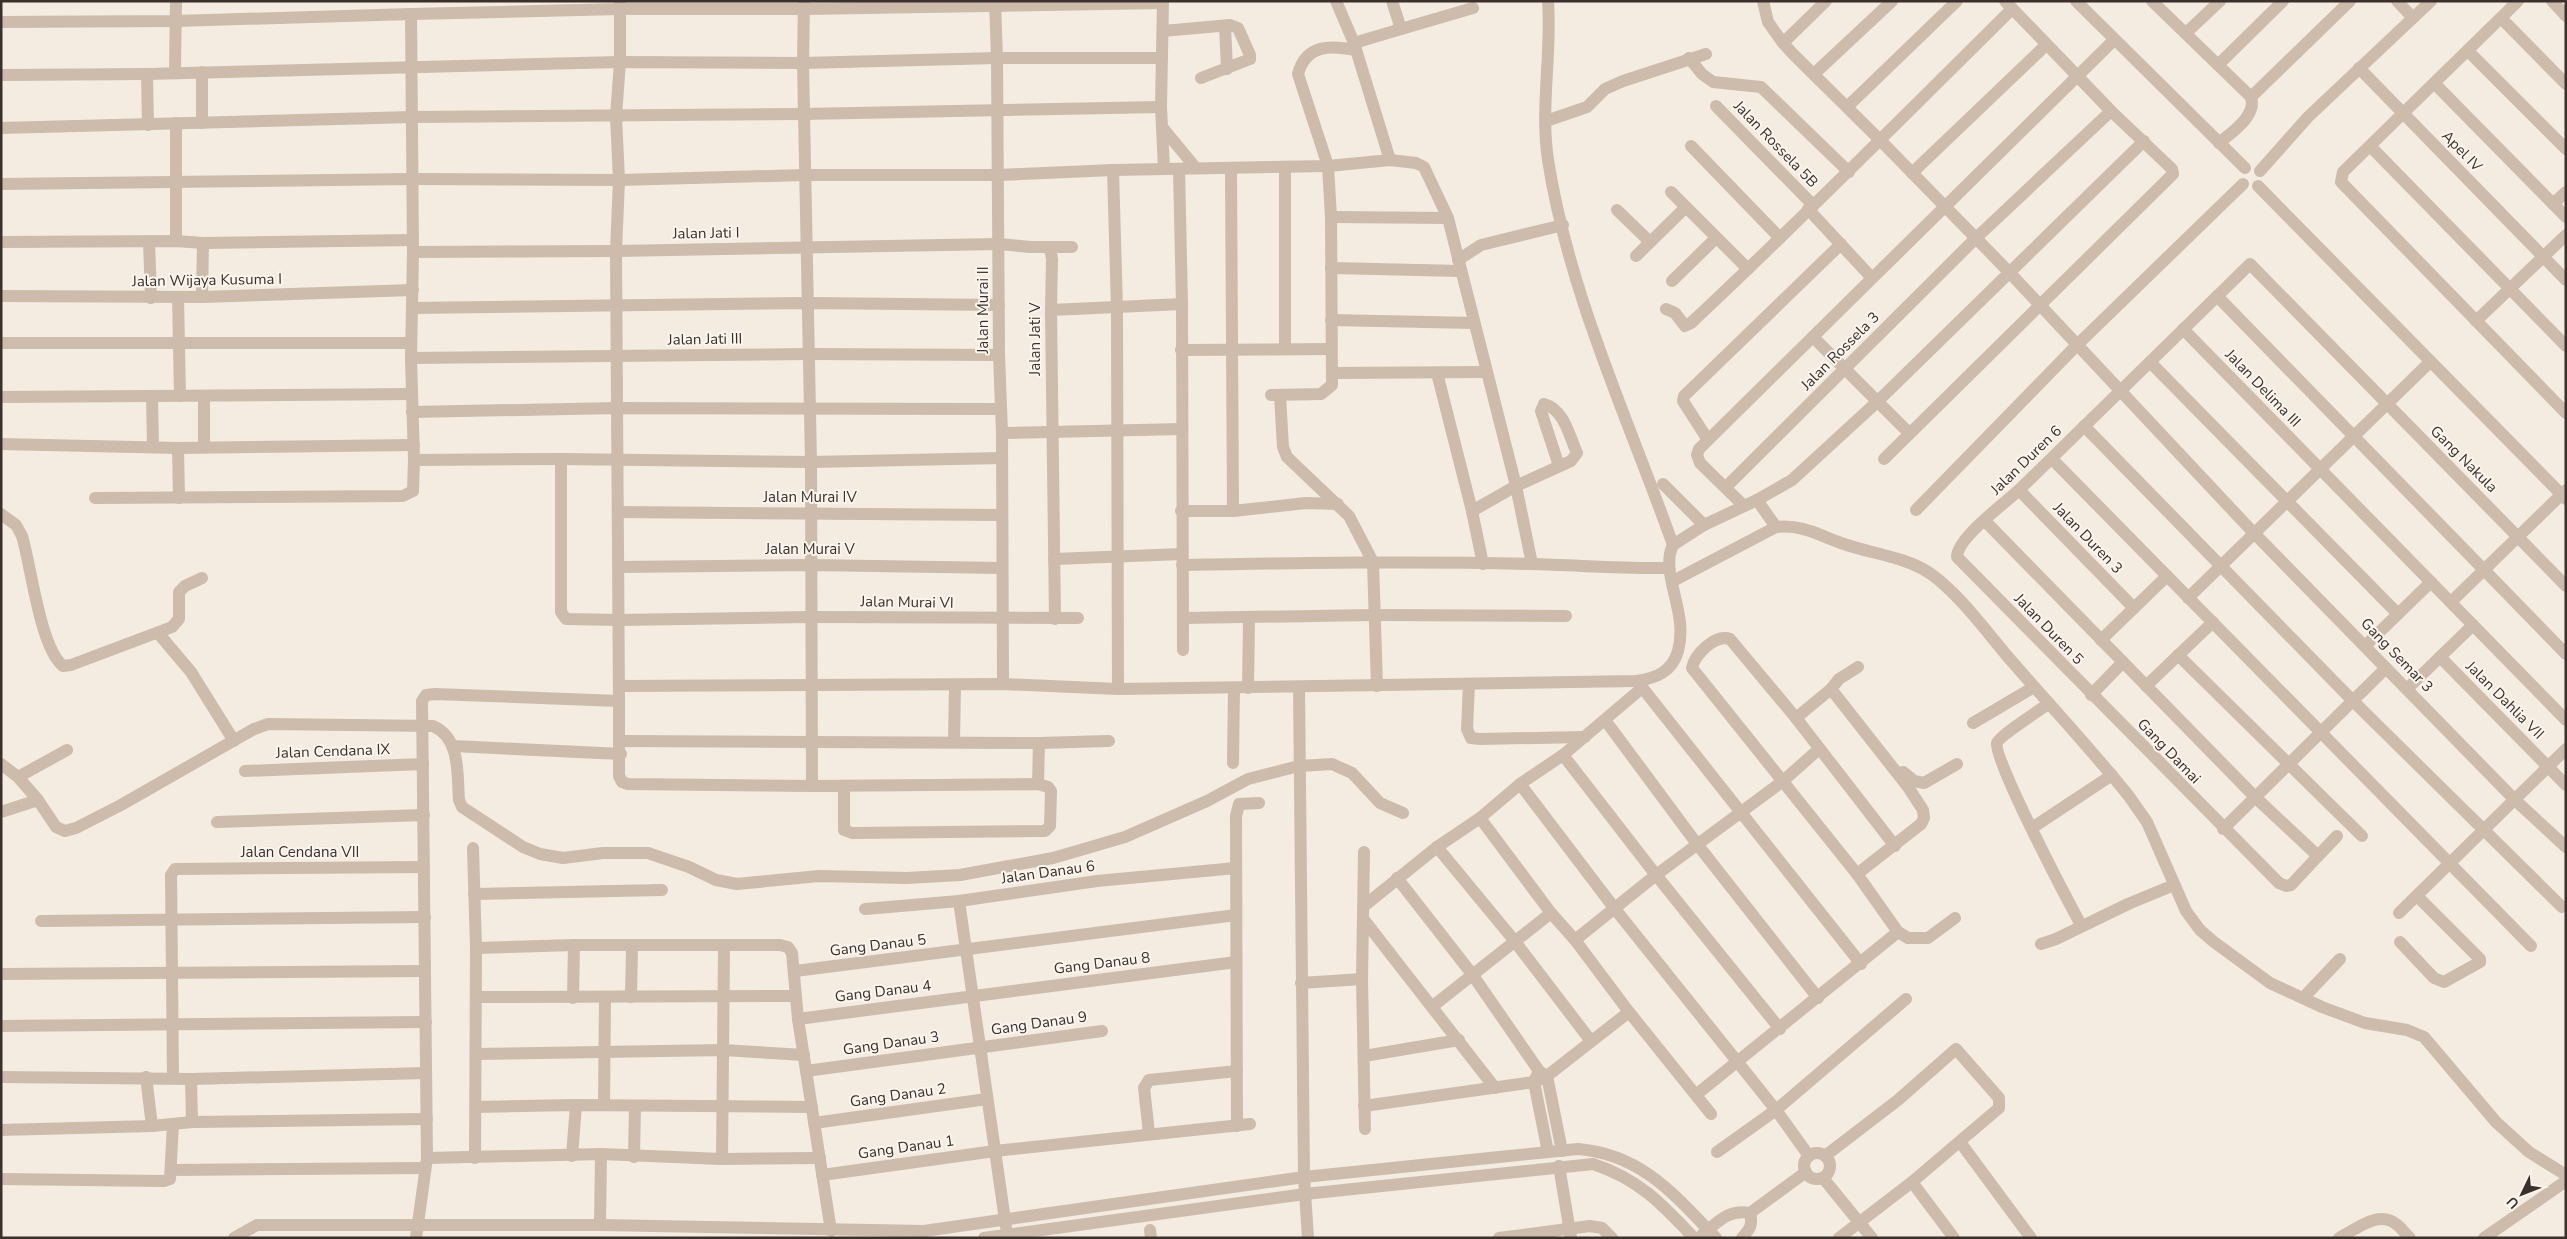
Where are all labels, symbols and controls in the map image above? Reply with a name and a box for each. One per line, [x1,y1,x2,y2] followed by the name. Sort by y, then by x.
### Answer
[1729,95,1823,192] street label: Jalan Rossela 5B
[2437,126,2487,176] street label: Apel IV
[671,222,740,244] street label: Jalan Jati I
[973,266,993,355] street label: Jalan Murai II
[131,269,282,291] street label: Jalan Wijaya Kusuma I
[1025,302,1045,377] street label: Jalan Jati V
[1796,307,1884,395] street label: Jalan Rossela 3
[667,328,742,350] street label: Jalan Jati III
[2220,344,2305,431] street label: Jalan Delima III
[1985,421,2066,500] street label: Jalan Duren 6
[2426,421,2502,497] street label: Gang Nakula
[762,487,857,507] street label: Jalan Murai IV
[2048,497,2127,578] street label: Jalan Duren 3
[764,539,856,559] street label: Jalan Murai V
[2009,588,2088,669] street label: Jalan Duren 5
[859,591,954,613] street label: Jalan Murai VI
[2356,613,2438,697] street label: Gang Semar 3
[2461,656,2548,743] street label: Jalan Dahlia VII
[2133,714,2205,788] street label: Gang Damai
[275,739,391,763] street label: Jalan Cendana IX
[240,842,359,862] street label: Jalan Cendana VII
[999,856,1096,889] street label: Jalan Danau 6
[829,929,927,961] street label: Gang Danau 5
[1053,947,1151,979] street label: Gang Danau 8
[834,975,932,1007] street label: Gang Danau 4
[990,1006,1088,1040] street label: Gang Danau 9
[842,1026,940,1060] street label: Gang Danau 3
[849,1078,947,1112] street label: Gang Danau 2
[857,1130,955,1164] street label: Gang Danau 1
[2497,1169,2547,1219] north arrow
[2502,1192,2523,1213] text: U

